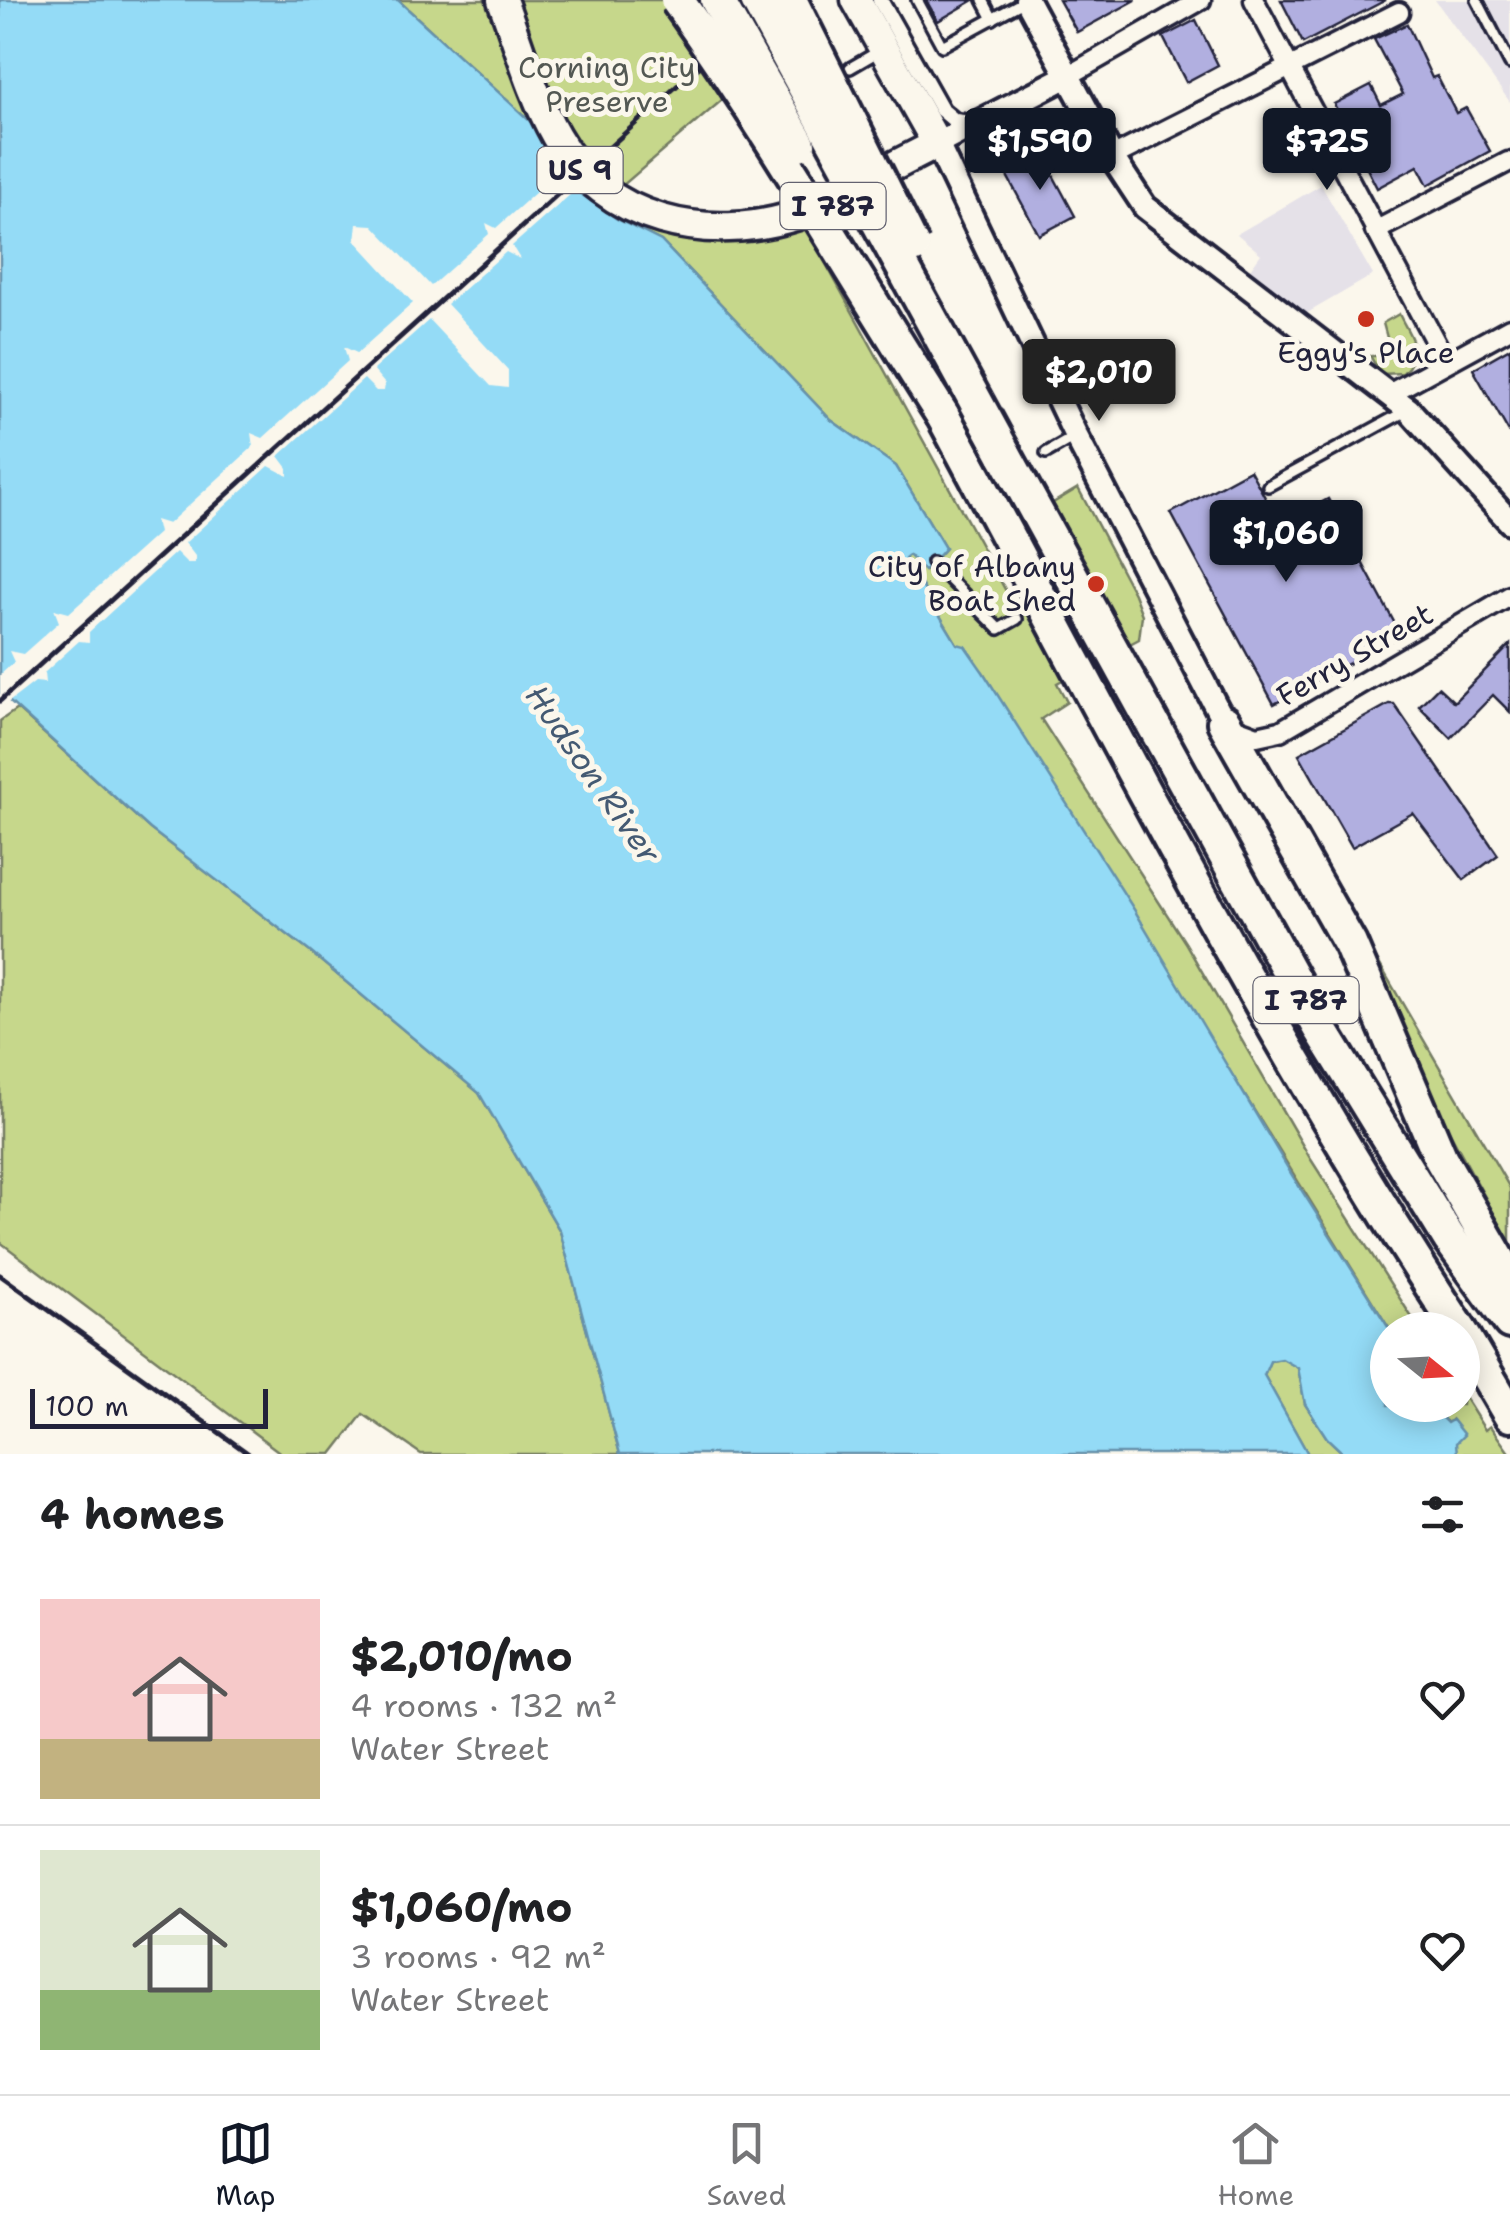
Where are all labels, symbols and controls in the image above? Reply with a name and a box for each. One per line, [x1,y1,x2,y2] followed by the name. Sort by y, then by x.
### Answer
[518,47,696,122] park label: Corning City Preserve
[959,108,1121,193] pin: $1,590
[1268,108,1386,193] pin: $725
[987,119,1093,162] text: $1,590
[1285,119,1369,162] text: $725
[538,147,622,193] road number: US 9
[780,183,886,229] road number: I 787
[1355,308,1377,330] marker: Eggy's Place
[1277,332,1455,373] place label: Eggy's Place
[1018,339,1180,424] pin: $2,010
[1045,350,1153,393] text: $2,010
[1205,500,1367,585] pin: $1,060
[1232,511,1340,554] text: $1,060
[868,546,1076,621] place label: City of Albany Boat Shed
[1085,573,1107,595] marker: City of Albany Boat Shed
[1269,593,1440,716] street label: Ferry Street
[516,676,671,872] water label: Hudson River
[1254,977,1358,1023] road number: I 787
[1370,1312,1480,1422] north arrow
[1370,1312,1480,1422] map controls
[30,1384,268,1428] scale bar
[45,1387,129,1425] text: 100 m
[40,1486,225,1542] text: 4 homes
[1415,1487,1470,1542] icon: filters
[350,1628,573,1684] text: $2,010/mo
[120,1639,240,1759] icon: home
[1415,1672,1470,1727] icon: heart
[350,1684,617,1727] text: 4 rooms · 132 m²
[350,1727,550,1770] text: Water Street
[350,1879,573,1935] text: $1,060/mo
[120,1890,240,2010] icon: home
[1415,1923,1470,1978] icon: heart
[350,1935,606,1978] text: 3 rooms · 92 m²
[350,1978,550,2021] text: Water Street
[216,2116,276,2214] tab: Map
[707,2116,786,2214] tab: Saved
[1217,2116,1294,2214] tab: Home

